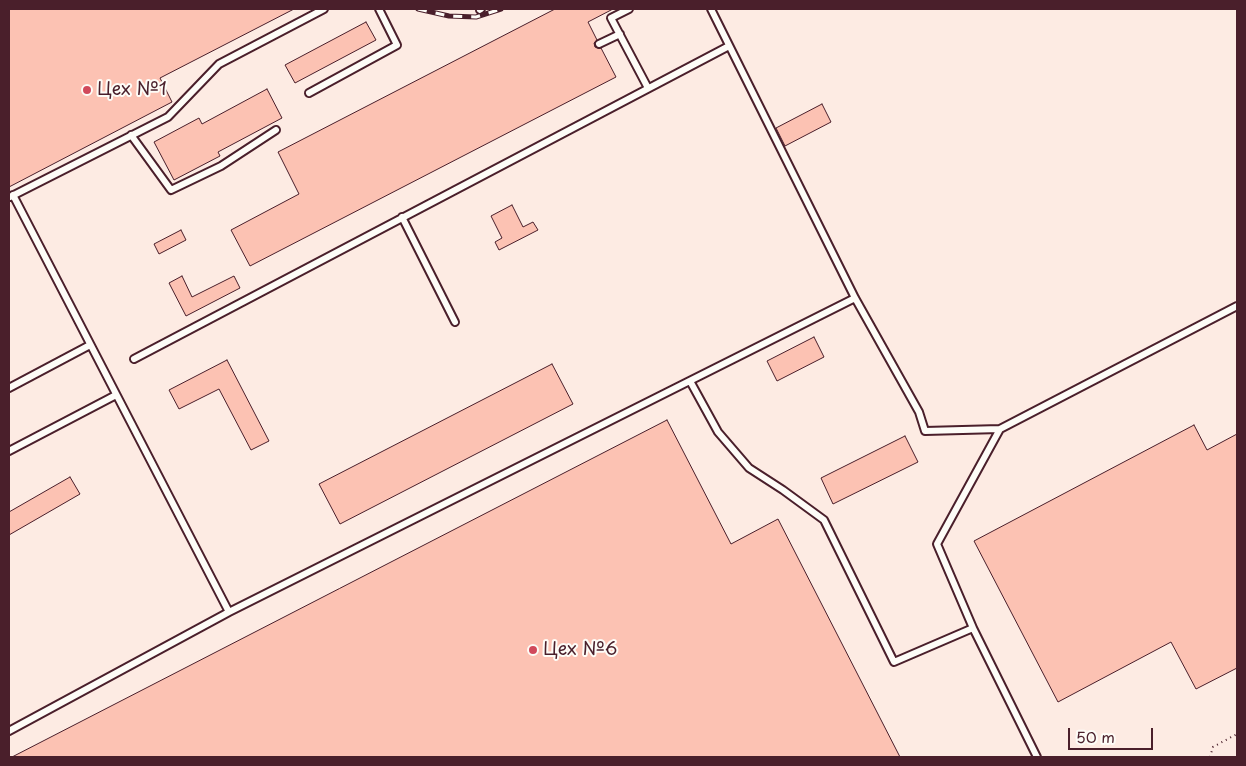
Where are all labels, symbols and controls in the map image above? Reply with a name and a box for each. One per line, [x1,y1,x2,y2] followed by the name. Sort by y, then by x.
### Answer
[97,79,167,101] place label: Цех №1
[81,84,93,96] marker: Цех №1
[543,639,617,661] place label: Цех №6
[527,644,539,656] marker: Цех №6
[1071,718,1156,750] scale bar
[1076,725,1115,748] text: 50 m

